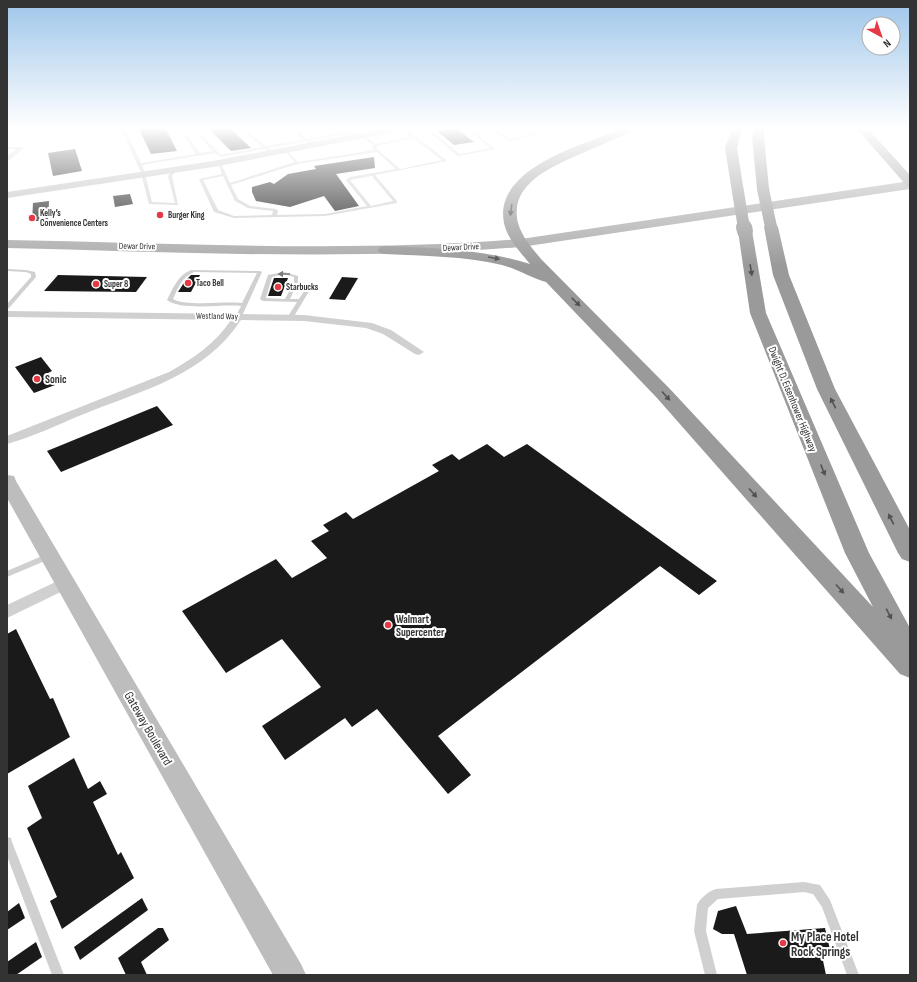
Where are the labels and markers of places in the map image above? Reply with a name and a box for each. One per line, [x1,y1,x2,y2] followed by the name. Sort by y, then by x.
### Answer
[40,208,109,229] place label: Kelly’s Convenience Centers
[155,210,165,220] marker: Burger King
[168,210,205,221] place label: Burger King
[27,213,37,223] marker: Kelly’s Convenience Centers
[183,278,193,288] marker: Taco Bell
[196,278,224,289] place label: Taco Bell
[91,279,101,289] marker: Super 8
[104,279,128,290] place label: Super 8
[273,282,283,292] marker: Starbucks
[286,282,319,293] place label: Starbucks
[45,373,67,386] place label: Sonic
[32,374,42,384] marker: Sonic
[396,613,445,639] place label: Walmart Supercenter
[383,620,393,630] marker: Walmart Supercenter
[791,929,859,960] place label: My Place Hotel Rock Springs
[778,938,788,948] marker: My Place Hotel Rock Springs

